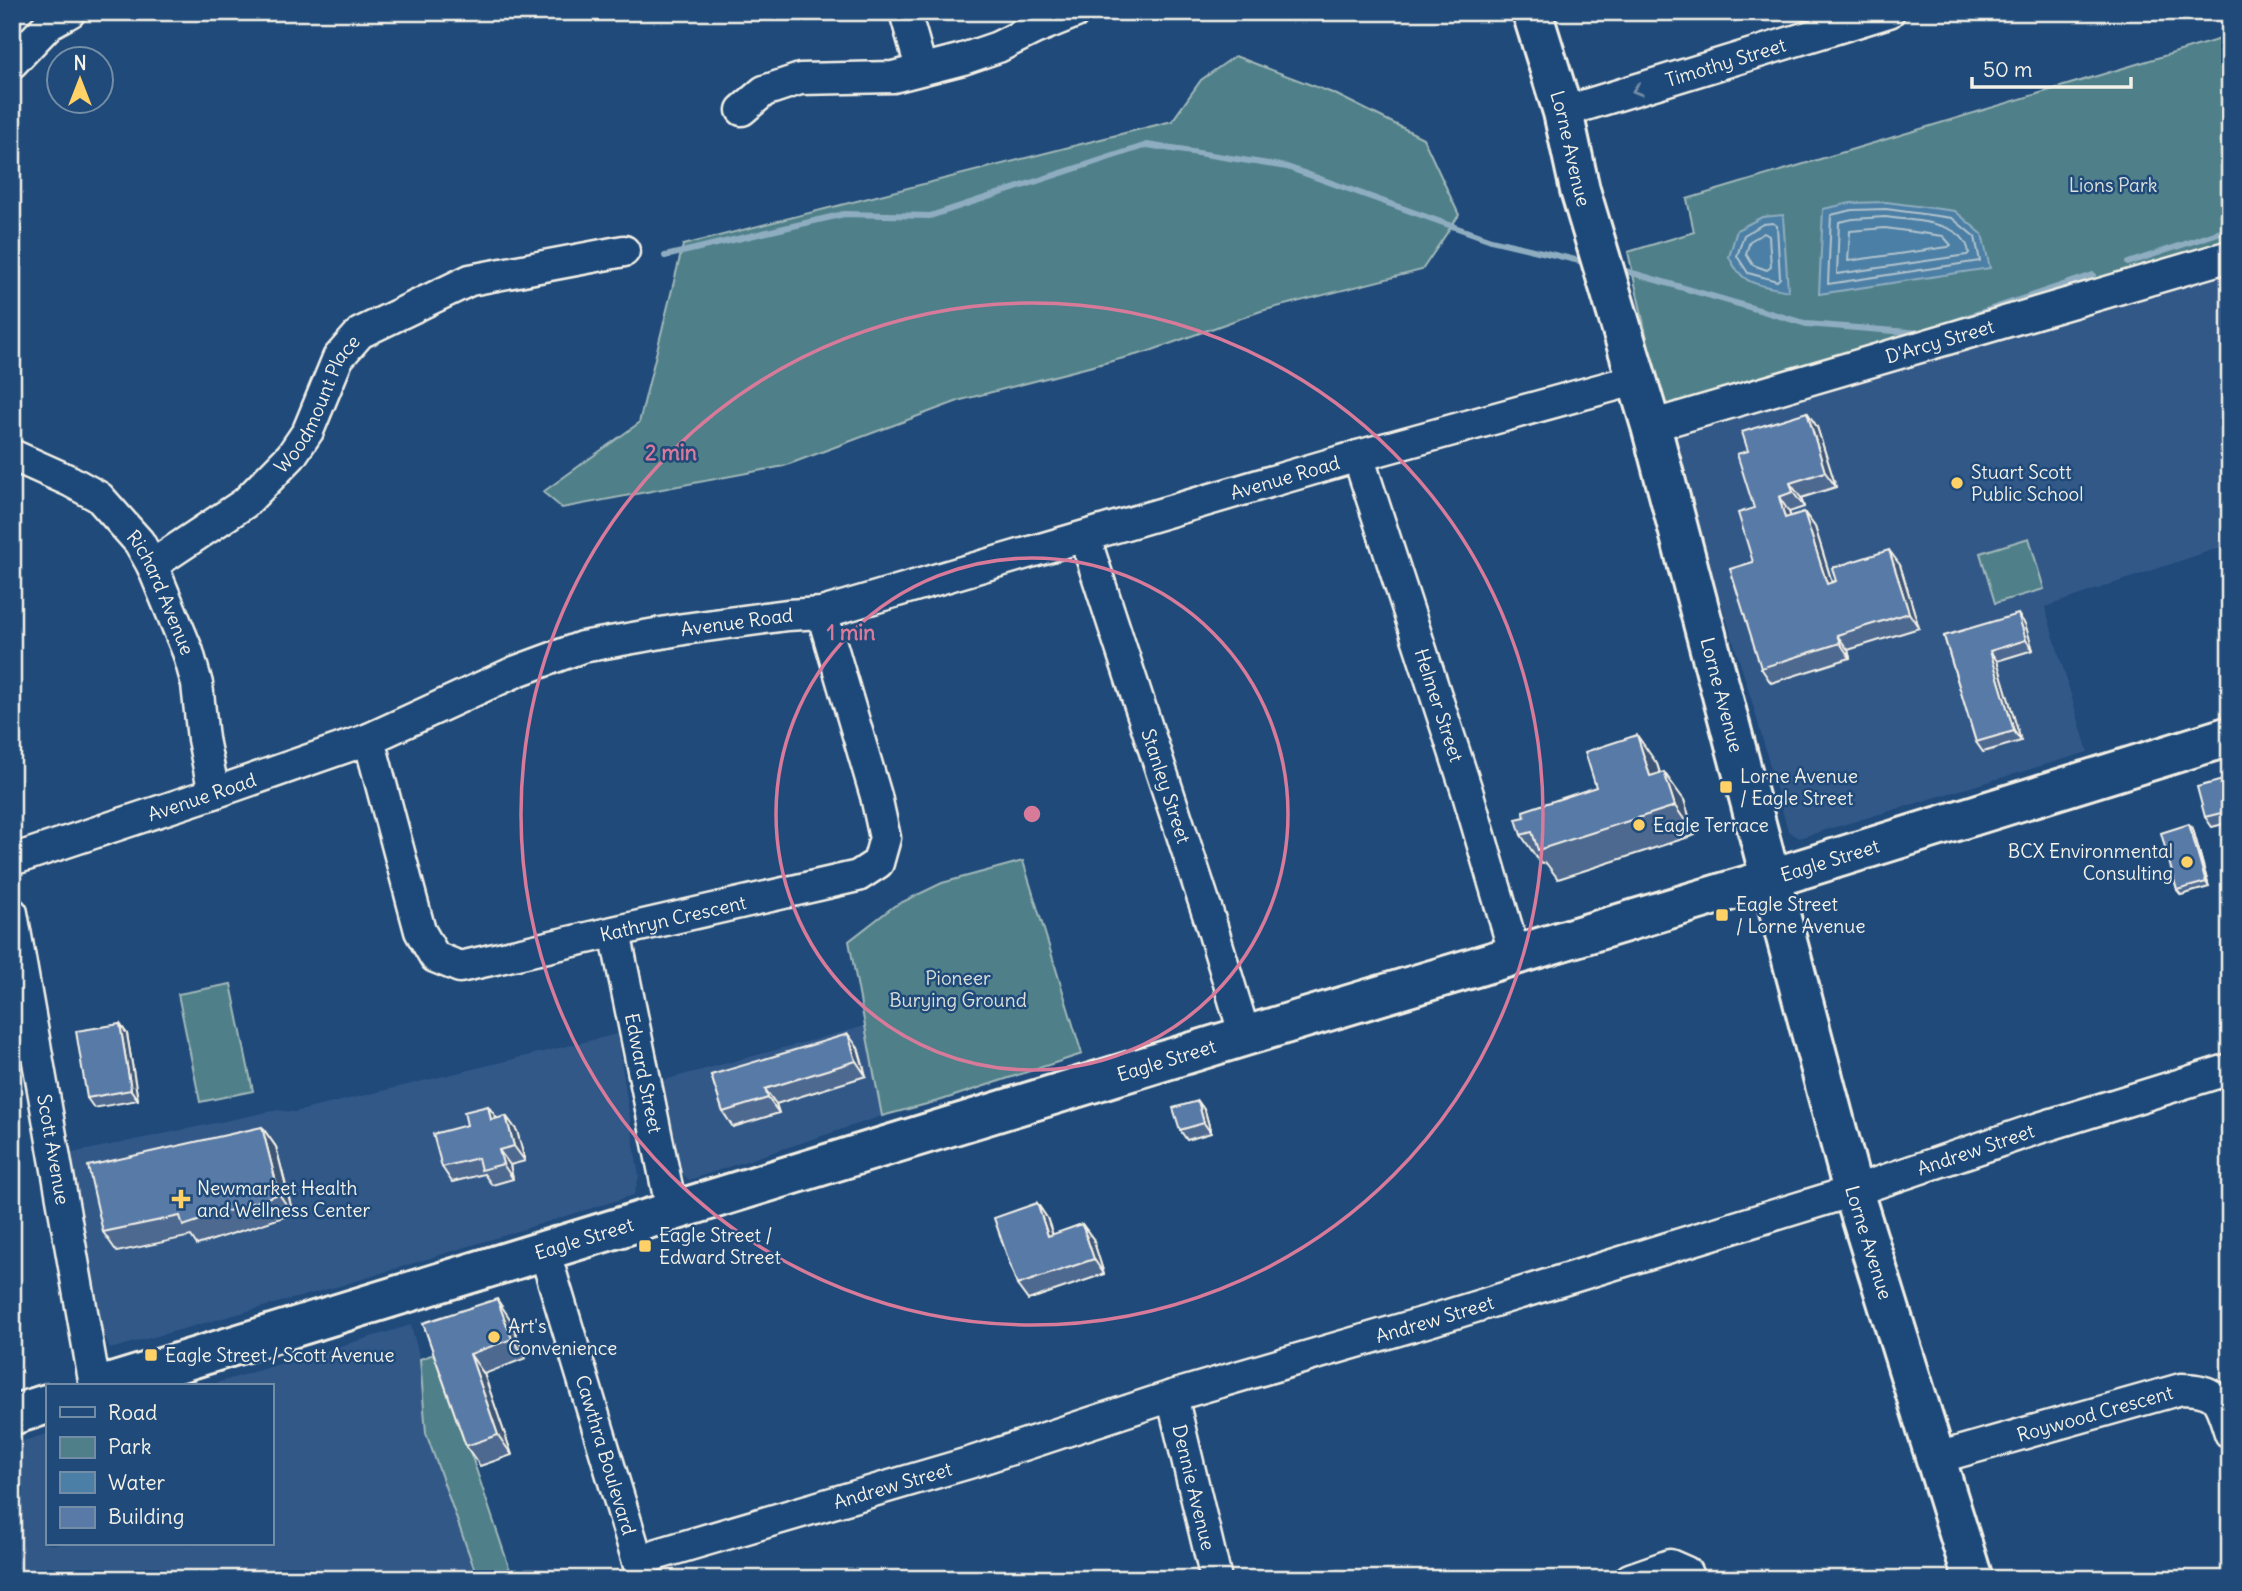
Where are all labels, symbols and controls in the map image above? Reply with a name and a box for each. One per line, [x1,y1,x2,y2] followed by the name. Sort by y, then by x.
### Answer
[1662,32,1789,92] street label: Timothy Street
[46,46,116,116] north arrow
[1972,46,2132,90] scale bar
[73,51,87,75] text: N
[1983,56,2032,83] text: 50 m
[1631,81,1643,96] one-way arrow
[1545,88,1596,209] street label: Lorne Avenue
[2069,173,2158,197] park label: Lions Park
[1883,314,1997,368] street label: D'Arcy Street
[269,330,365,478] street label: Woodmount Place
[645,439,697,466] text: 2 min
[1227,450,1342,505] street label: Avenue Road
[1971,460,2084,506] place label: Stuart Scott Public School
[1949,475,1965,491] marker: Stuart Scott Public School
[122,525,200,658] street label: Richard Avenue
[679,603,793,641] street label: Avenue Road
[827,619,875,646] text: 1 min
[1695,635,1749,755] street label: Lorne Avenue
[1409,645,1469,765] street label: Helmer Street
[1136,726,1196,846] street label: Stanley Street
[1740,764,1858,810] place label: Lorne Avenue / Eagle Street
[144,767,259,826] street label: Avenue Road
[1718,779,1734,795] marker: Lorne Avenue / Eagle Street
[1020,802,1044,826] centre of rings
[1653,813,1769,837] place label: Eagle Terrace
[1631,817,1647,833] marker: Eagle Terrace
[1777,834,1882,887] street label: Eagle Street
[2008,839,2173,885] place label: BCX Environmental Consulting
[2179,854,2195,870] marker: BCX Environmental Consulting
[597,890,748,947] street label: Kathryn Crescent
[1736,892,1865,938] place label: Eagle Street / Lorne Avenue
[1714,907,1730,923] marker: Eagle Street / Lorne Avenue
[889,966,1027,1012] park label: Pioneer Burying Ground
[620,1011,668,1135] street label: Edward Street
[1114,1034,1219,1087] street label: Eagle Street
[32,1092,75,1206] street label: Scott Avenue
[1914,1119,2037,1180] street label: Andrew Street
[197,1176,370,1222] place label: Newmarket Health and Wellness Center
[1840,1183,1898,1302] street label: Lorne Avenue
[171,1189,191,1209] marker: Newmarket Health and Wellness Center
[532,1212,636,1265] street label: Eagle Street
[659,1223,781,1269] place label: Eagle Street / Edward Street
[637,1238,653,1254] marker: Eagle Street / Edward Street
[1373,1290,1497,1348] street label: Andrew Street
[508,1314,617,1360] place label: Art's Convenience
[486,1329,502,1345] marker: Art's Convenience
[165,1343,395,1367] place label: Eagle Street / Scott Avenue
[143,1347,159,1363] marker: Eagle Street / Scott Avenue
[570,1372,641,1538] street label: Cawthra Boulevard
[2014,1380,2175,1447] street label: Roywood Crescent
[46,1384,273,1546] legend
[108,1399,157,1426] text: Road
[1167,1422,1221,1553] street label: Dennie Avenue
[108,1433,151,1460] text: Park
[831,1457,955,1514] street label: Andrew Street
[108,1469,166,1496] text: Water
[108,1503,184,1530] text: Building

